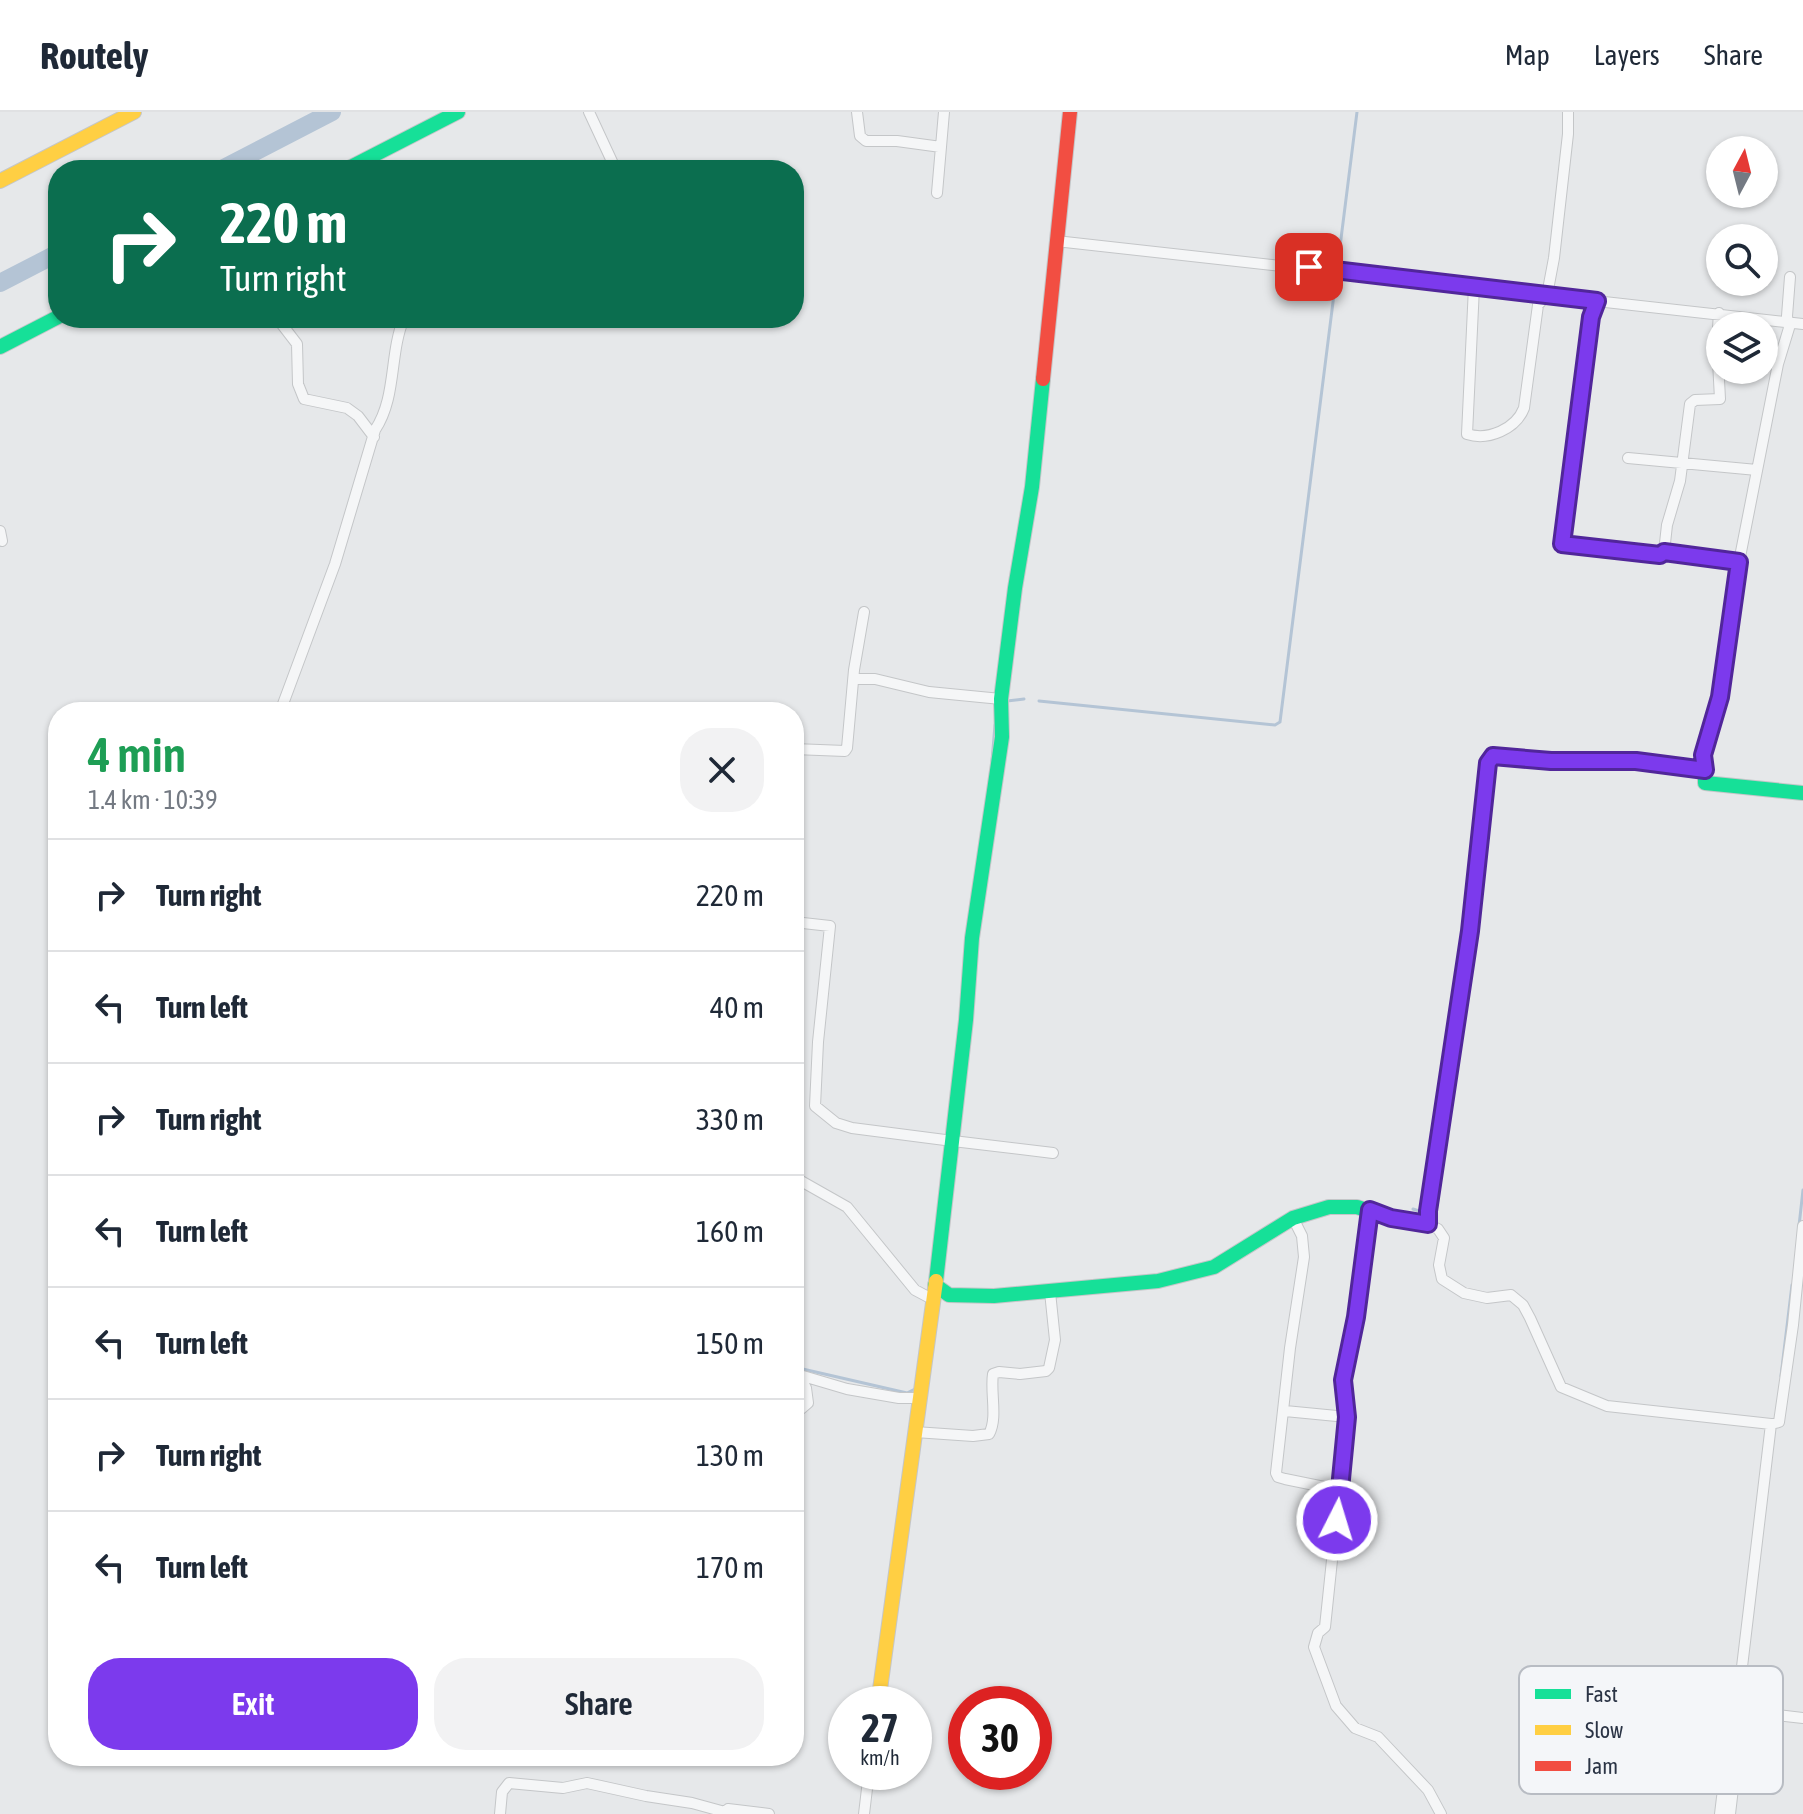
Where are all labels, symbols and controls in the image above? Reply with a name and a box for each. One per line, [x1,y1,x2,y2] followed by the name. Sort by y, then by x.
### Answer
[40,34,148,77] text: Routely
[1505,39,1550,71] text: Map
[1594,39,1660,71] text: Layers
[1704,39,1763,71] text: Share
[1706,136,1778,208] north arrow
[1706,136,1778,384] map controls
[220,191,347,255] text: 220 m
[88,192,192,296] icon: right
[1706,224,1778,296] button: search
[1275,233,1343,301] pin
[1287,245,1331,289] icon: arrive
[220,257,347,299] text: Turn right
[1706,312,1778,384] button: layers
[88,727,186,782] text: 4 min
[680,728,764,812] button: close
[88,785,218,815] text: 1.4 km · 10:39
[88,873,132,917] icon: right
[156,878,262,912] text: Turn right
[696,878,764,912] text: 220 m
[88,985,132,1029] icon: left
[156,990,248,1024] text: Turn left
[710,990,764,1024] text: 40 m
[88,1097,132,1141] icon: right
[156,1102,262,1136] text: Turn right
[696,1102,764,1136] text: 330 m
[88,1209,132,1253] icon: left
[156,1214,248,1248] text: Turn left
[696,1214,764,1248] text: 160 m
[88,1321,132,1365] icon: left
[156,1326,248,1360] text: Turn left
[696,1326,764,1360] text: 150 m
[88,1433,132,1477] icon: right
[156,1438,262,1472] text: Turn right
[696,1438,764,1472] text: 130 m
[1295,1478,1379,1562] position arrow
[88,1545,132,1589] icon: left
[156,1550,248,1584] text: Turn left
[696,1550,764,1584] text: 170 m
[88,1658,418,1750] button: Exit
[434,1658,764,1750] button: Share
[1519,1666,1783,1794] legend
[1585,1681,1618,1707] text: Fast
[948,1686,1052,1790] speed limit sign: 30
[861,1705,899,1750] text: 27
[1585,1717,1623,1743] text: Slow
[860,1746,900,1769] text: km/h
[1585,1753,1618,1779] text: Jam

